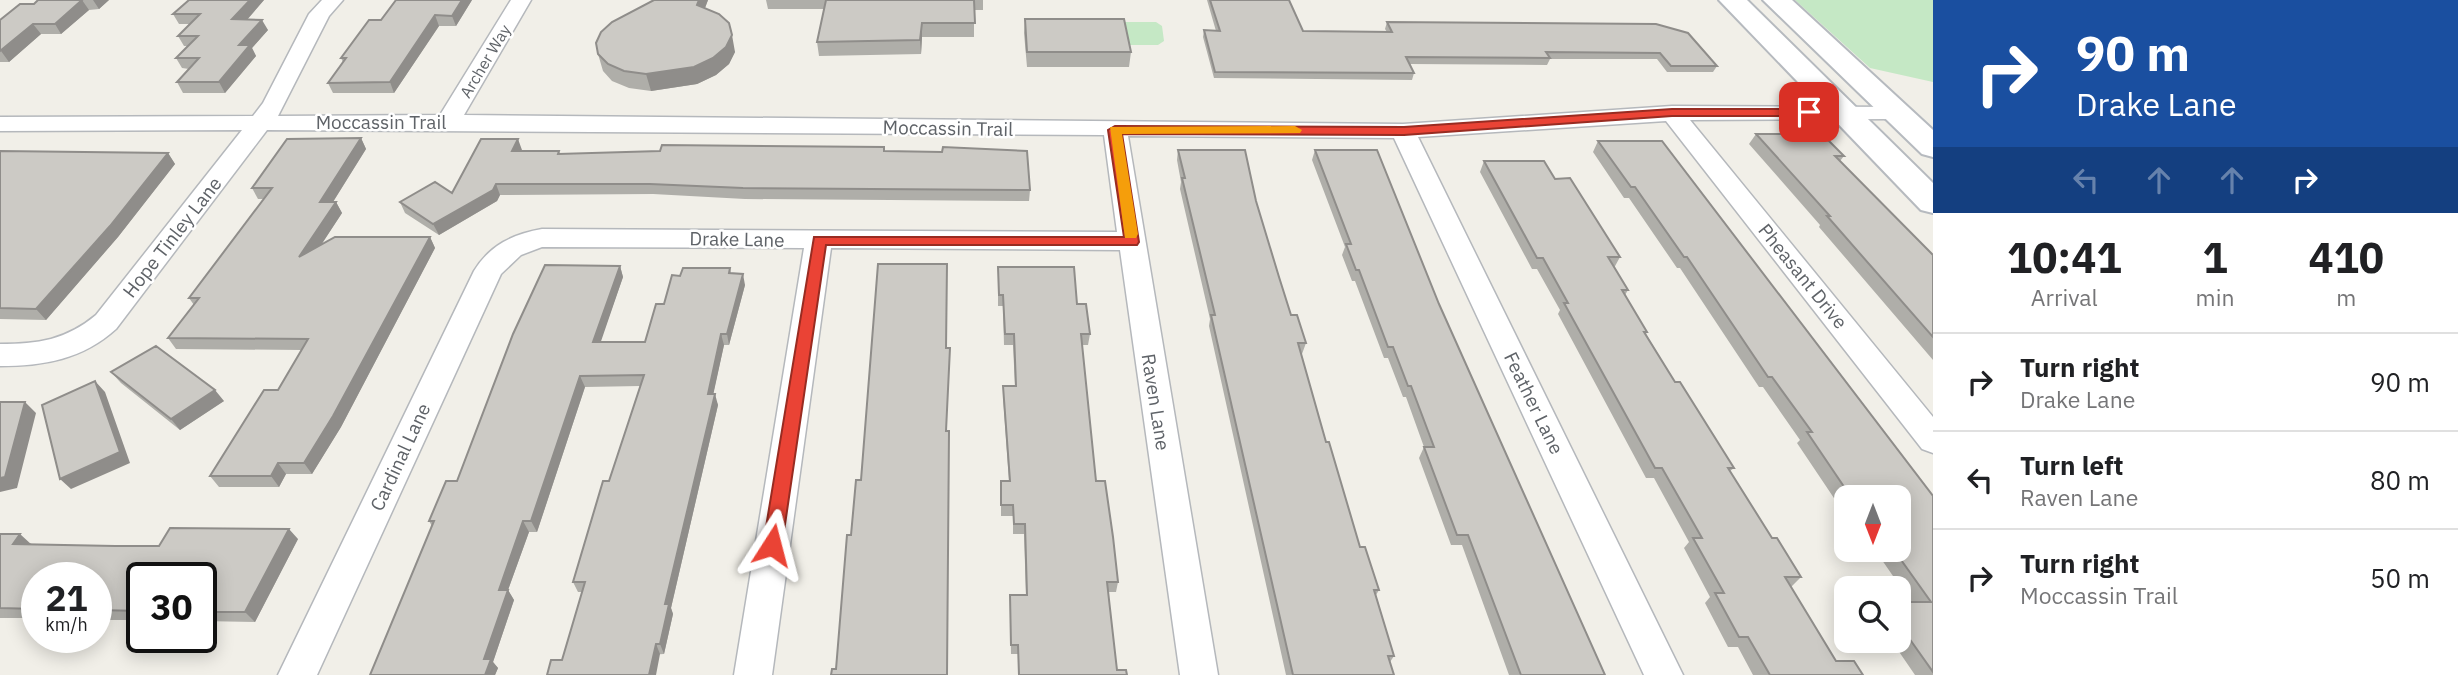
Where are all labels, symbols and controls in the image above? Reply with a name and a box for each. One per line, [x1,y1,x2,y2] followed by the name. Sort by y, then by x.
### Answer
[455,21,515,101] street label: Archer Way
[2076,21,2190,84] text: 90 m
[1961,28,2052,119] icon: right
[1779,82,1839,142] pin
[2076,83,2236,125] text: Drake Lane
[1790,93,1828,131] icon: arrive
[316,110,446,134] street label: Moccassin Trail
[882,115,1014,141] street label: Moccassin Trail
[2067,161,2105,199] icon: left
[2140,161,2178,199] icon: ahead
[2213,161,2251,199] icon: ahead
[2286,161,2324,199] icon: right
[117,172,227,302] street label: Hope Tinley Lane
[1753,219,1853,333] street label: Pheasant Drive
[689,226,785,252] street label: Drake Lane
[2007,230,2122,285] text: 10:41
[2202,230,2228,285] text: 1
[2308,230,2384,285] text: 410
[2031,282,2098,312] text: Arrival
[2196,282,2234,312] text: min
[2336,282,2356,312] text: m
[1499,348,1569,458] street label: Feather Lane
[2020,350,2139,384] text: Turn right
[1137,352,1175,452] street label: Raven Lane
[1961,363,1999,401] icon: right
[2370,365,2430,399] text: 90 m
[2020,384,2135,414] text: Drake Lane
[365,399,435,515] street label: Cardinal Lane
[2020,448,2123,482] text: Turn left
[1961,461,1999,499] icon: left
[2370,463,2430,497] text: 80 m
[2020,482,2138,512] text: Raven Lane
[1834,485,1911,562] north arrow
[1834,485,1911,653] map controls
[735,508,809,582] position arrow
[2020,546,2139,580] text: Turn right
[1961,559,1999,597] icon: right
[2370,561,2430,595] text: 50 m
[126,562,217,653] speed limit sign: 30
[45,575,88,621] text: 21
[1834,576,1911,653] button: search
[2020,580,2178,610] text: Moccassin Trail
[45,613,88,636] text: km/h

